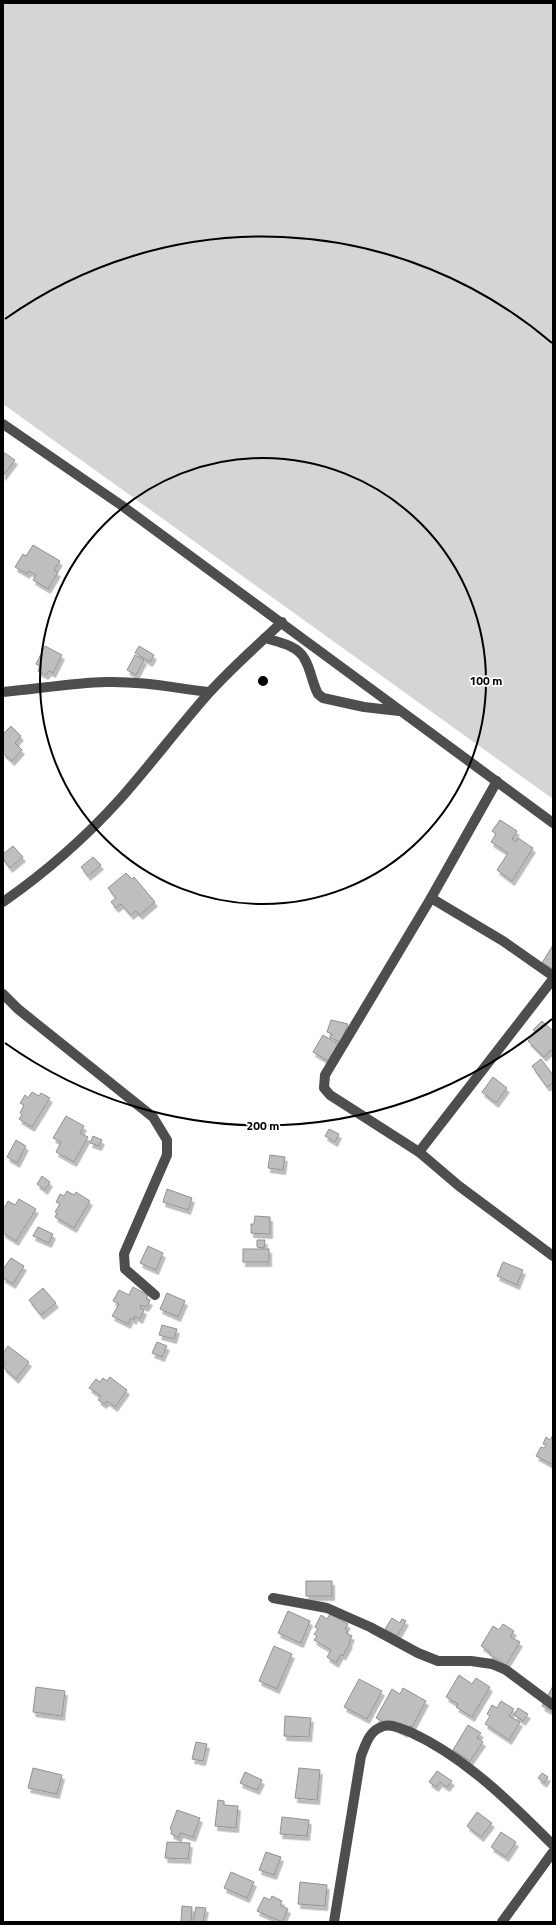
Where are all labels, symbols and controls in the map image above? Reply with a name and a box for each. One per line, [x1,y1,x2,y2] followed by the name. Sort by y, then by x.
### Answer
[470,671,502,690] text: 100 m
[256,674,270,688] centre of rings
[247,1116,279,1135] text: 200 m

